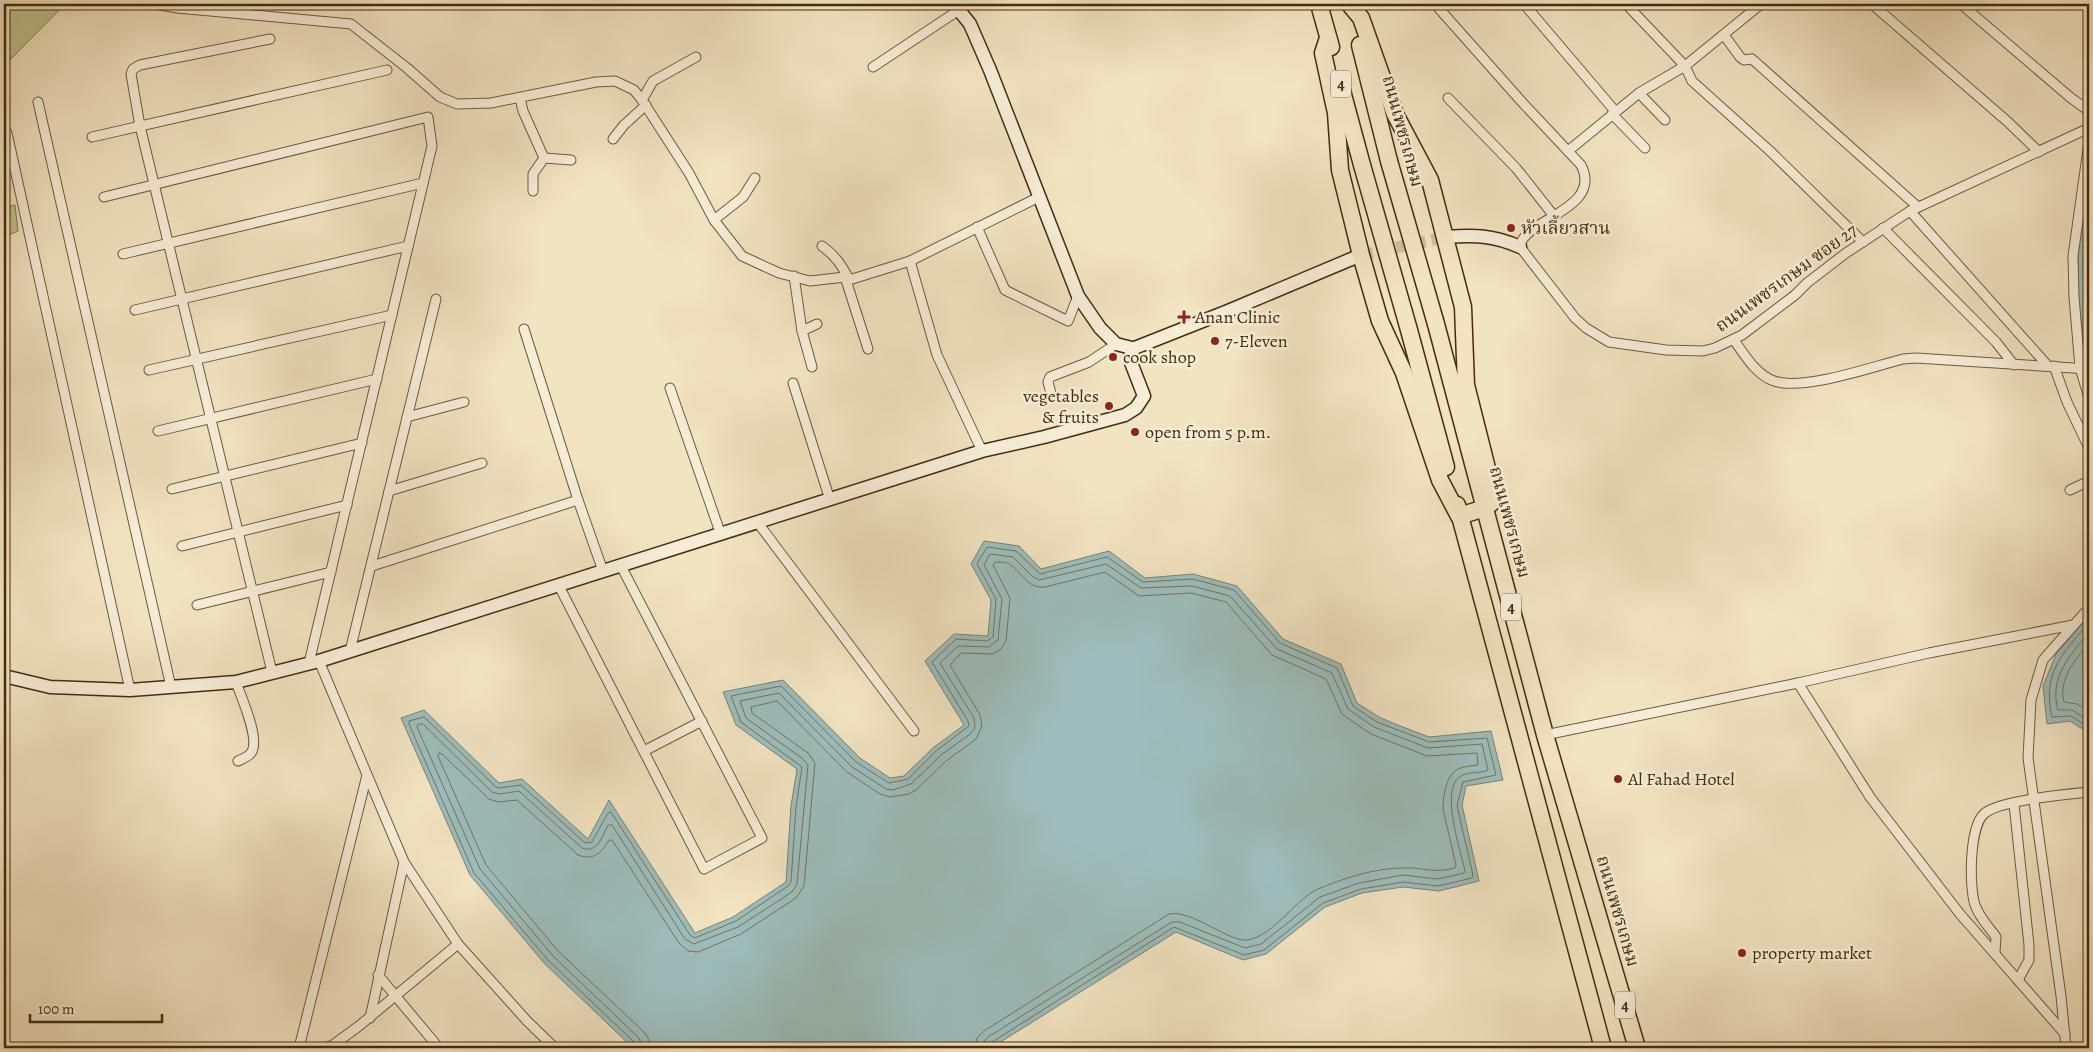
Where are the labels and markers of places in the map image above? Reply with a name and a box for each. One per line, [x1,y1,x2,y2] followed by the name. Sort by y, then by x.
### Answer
[1521,214,1610,240] place label: หัวเลี้ยวสาน
[1505,222,1517,234] marker: หัวเลี้ยวสาน
[1194,305,1280,329] place label: Anan Clinic
[1177,310,1191,324] marker: Anan Clinic
[1225,329,1288,353] place label: 7-Eleven
[1209,335,1221,347] marker: 7-Eleven
[1123,345,1196,369] place label: cook shop
[1107,351,1119,363] marker: cook shop
[1022,384,1099,429] place label: vegetables & fruits
[1103,400,1115,412] marker: vegetables & fruits
[1145,420,1271,444] place label: open from 5 p.m.
[1129,426,1141,438] marker: open from 5 p.m.
[1627,767,1735,791] place label: Al Fahad Hotel
[1612,773,1624,785] marker: Al Fahad Hotel
[1752,941,1872,965] place label: property market
[1736,947,1748,959] marker: property market

